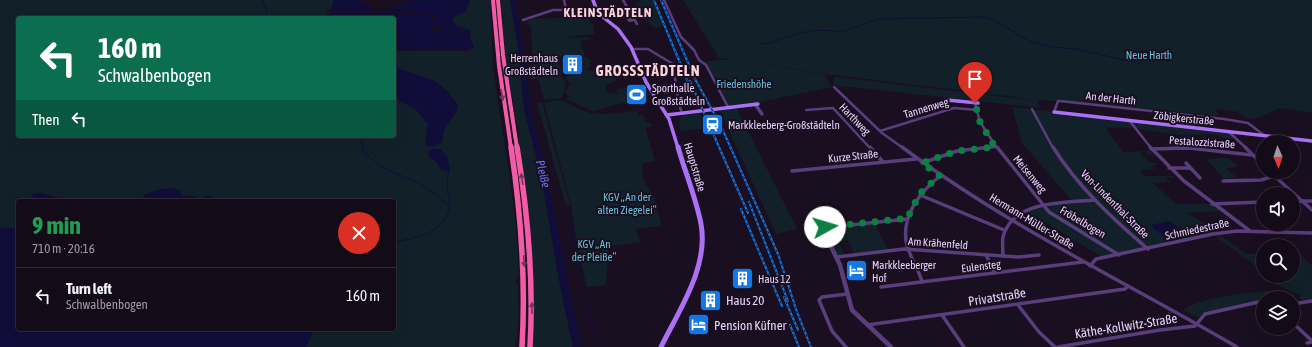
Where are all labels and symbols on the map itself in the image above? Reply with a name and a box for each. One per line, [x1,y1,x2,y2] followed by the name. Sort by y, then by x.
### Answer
[564,5,652,20] district label: KLEINSTÄDTELN
[1126,49,1172,61] park label: Neue Harth
[560,51,586,77] building icon: Herrenhaus Großstädteln
[505,52,558,77] place label: Herrenhaus Großstädteln
[595,62,701,79] district label: GROSSSTÄDTELN
[958,62,992,103] pin
[716,78,772,90] park label: Friedenshöhe
[624,81,650,107] sports icon: Sporthalle Großstädteln
[652,82,705,107] place label: Sporthalle Großstädteln
[499,88,505,101] one-way arrow
[1085,89,1137,107] street label: An der Harth
[902,95,950,121] street label: Tannenweg
[837,101,873,138] street label: Harthweg
[1153,109,1215,127] street label: Zöbigkerstraße
[699,112,725,138] station icon: Markkleeberg-Großstädteln
[728,119,840,131] place label: Markkleeberg-Großstädteln
[1169,134,1235,150] street label: Pestalozzistraße
[1256,135,1300,179] north arrow
[682,141,708,193] street label: Hauptstraße
[827,147,879,165] street label: Kurze Straße
[1011,153,1049,195] street label: Meisenweg
[533,159,553,190] water label: Pleiße
[1078,167,1152,241] street label: Von-Lindenthal-Straße
[519,173,525,185] one-way arrow
[597,191,657,216] park label: KGV „An der alten Ziegelei“
[988,191,1076,251] street label: Hermann-Müller-Straße
[1058,204,1108,240] street label: Fröbelbogen
[804,206,846,248] position arrow
[1164,216,1230,242] street label: Schmiedestraße
[908,235,968,251] street label: Am Krähenfeld
[572,238,617,263] park label: KGV „An der Pleiße“
[520,255,527,267] one-way arrow
[843,258,869,284] hotel icon: Markkleeberger Hof
[961,258,1002,274] street label: Eulensteg
[872,259,937,284] place label: Markkleeberger Hof
[729,266,755,292] building icon: Haus 12
[758,273,791,285] place label: Haus 12
[967,285,1027,309] street label: Privatstraße
[697,287,723,313] building icon: Haus 20
[726,293,764,308] place label: Haus 20
[528,302,535,314] one-way arrow
[1074,310,1178,342] street label: Käthe-Kollwitz-Straße
[685,312,711,338] hotel icon: Pension Küfner
[714,318,787,333] place label: Pension Küfner

